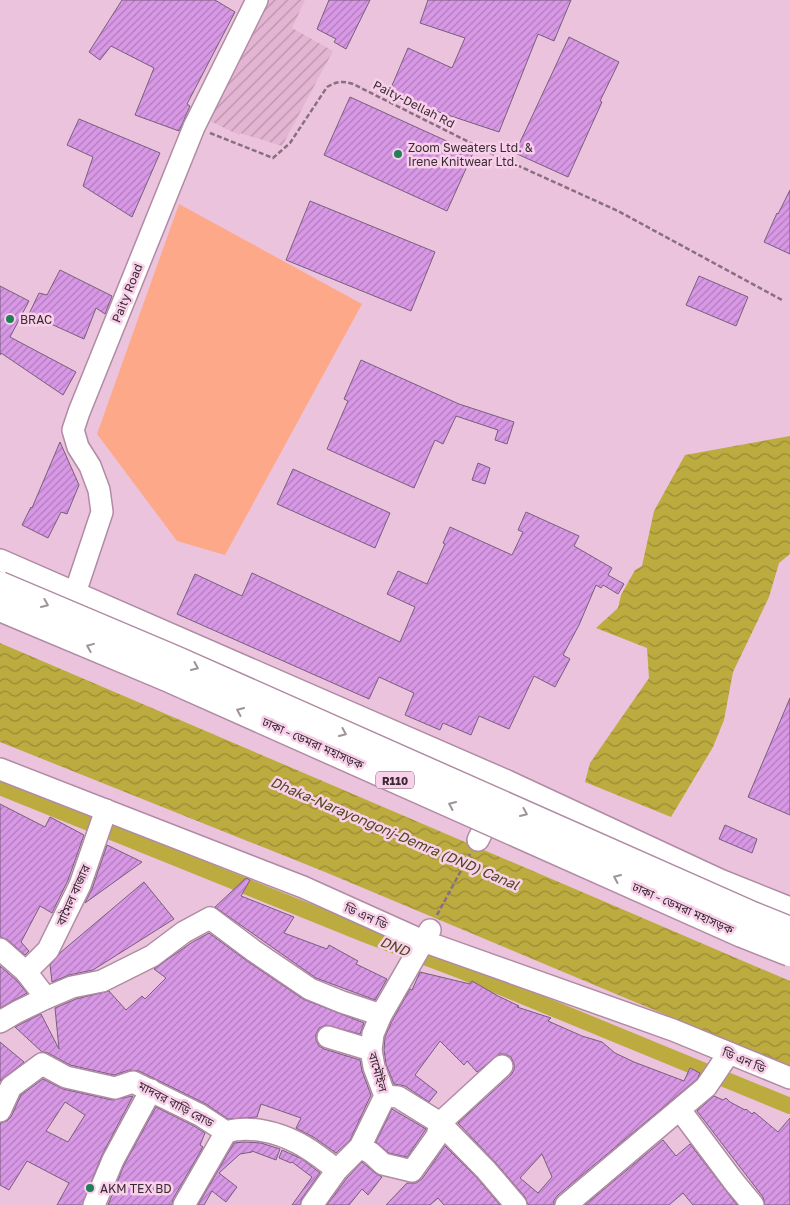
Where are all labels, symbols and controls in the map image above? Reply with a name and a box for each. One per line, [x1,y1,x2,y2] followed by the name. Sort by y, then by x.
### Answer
[371,77,457,131] street label: Paity-Dellah Rd
[408,140,533,169] place label: Zoom Sweaters Ltd. & Irene Knitwear Ltd.
[392,148,404,160] marker: Zoom Sweaters Ltd. & Irene Knitwear Ltd.
[108,261,146,325] street label: Paity Road
[20,312,52,327] place label: BRAC
[4,313,16,325] marker: BRAC
[40,598,49,609] one-way arrow
[86,642,95,653] one-way arrow
[190,661,199,672] one-way arrow
[236,706,245,717] one-way arrow
[259,713,366,772] street label: ঢাকা - ডেমরা মহাসড়ক
[338,727,347,738] one-way arrow
[376,772,414,788] road number: R110
[268,773,522,893] water label: Dhaka-Narayongonj-Demra (DND) Canal
[448,801,457,812] one-way arrow
[519,807,528,818] one-way arrow
[53,862,93,929] street label: বামৈল বাজার
[613,874,622,885] one-way arrow
[629,878,736,937] street label: ঢাকা - ডেমরা মহাসড়ক
[341,899,390,932] street label: ডি এন ডি
[378,932,413,960] water label: DND
[719,1044,768,1076] street label: ডি এন ডি
[365,1050,391,1094] street label: বামৌইল
[135,1077,216,1130] street label: মাদবর বাড়ি রোড
[100,1181,172,1196] place label: AKM TEX BD
[84,1182,96,1194] marker: AKM TEX BD

